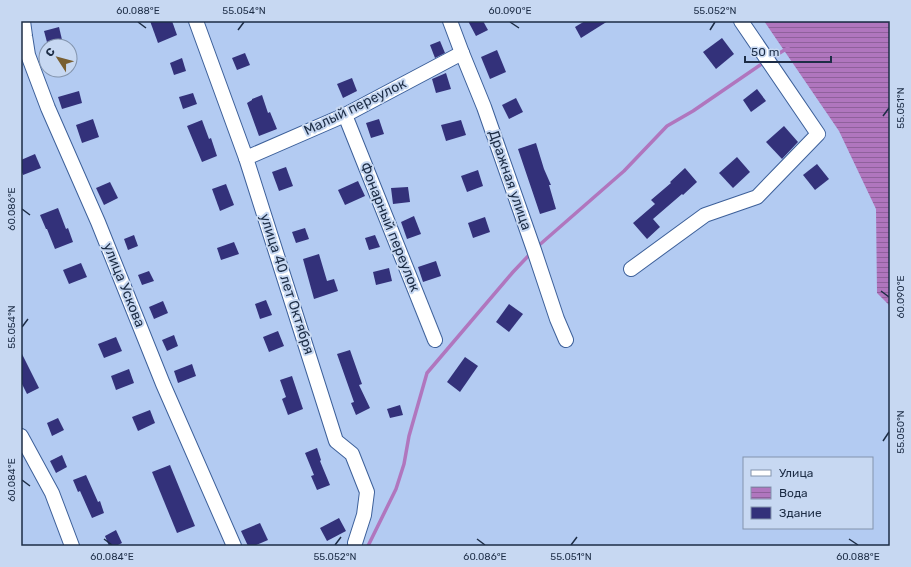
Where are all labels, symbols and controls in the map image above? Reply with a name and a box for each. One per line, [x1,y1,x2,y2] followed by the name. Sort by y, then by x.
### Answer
[116,5,160,17] text: 60.088°E
[222,5,266,17] text: 55.054°N
[488,5,532,17] text: 60.090°E
[693,5,737,17] text: 55.052°N
[38,38,78,78] north arrow
[745,38,831,64] scale bar
[43,45,58,59] text: С
[751,45,779,59] text: 50 m
[301,75,409,139] street label: Малый переулок
[895,87,907,129] text: 55.051°N
[485,128,535,232] street label: Дражная улица
[356,160,424,295] street label: Фонарный переулок
[6,187,18,231] text: 60.086°E
[256,211,318,357] street label: улица 40 лет Октября
[99,240,149,330] street label: улица Ускова
[895,275,907,319] text: 60.090°E
[6,305,18,349] text: 55.054°N
[895,410,907,454] text: 55.050°N
[743,457,873,529] legend
[6,458,18,502] text: 60.084°E
[779,466,813,480] text: Улица
[779,486,808,500] text: Вода
[779,506,822,520] text: Здание
[90,551,134,563] text: 60.084°E
[313,551,357,563] text: 55.052°N
[463,551,507,563] text: 60.086°E
[550,551,592,563] text: 55.051°N
[836,551,880,563] text: 60.088°E

